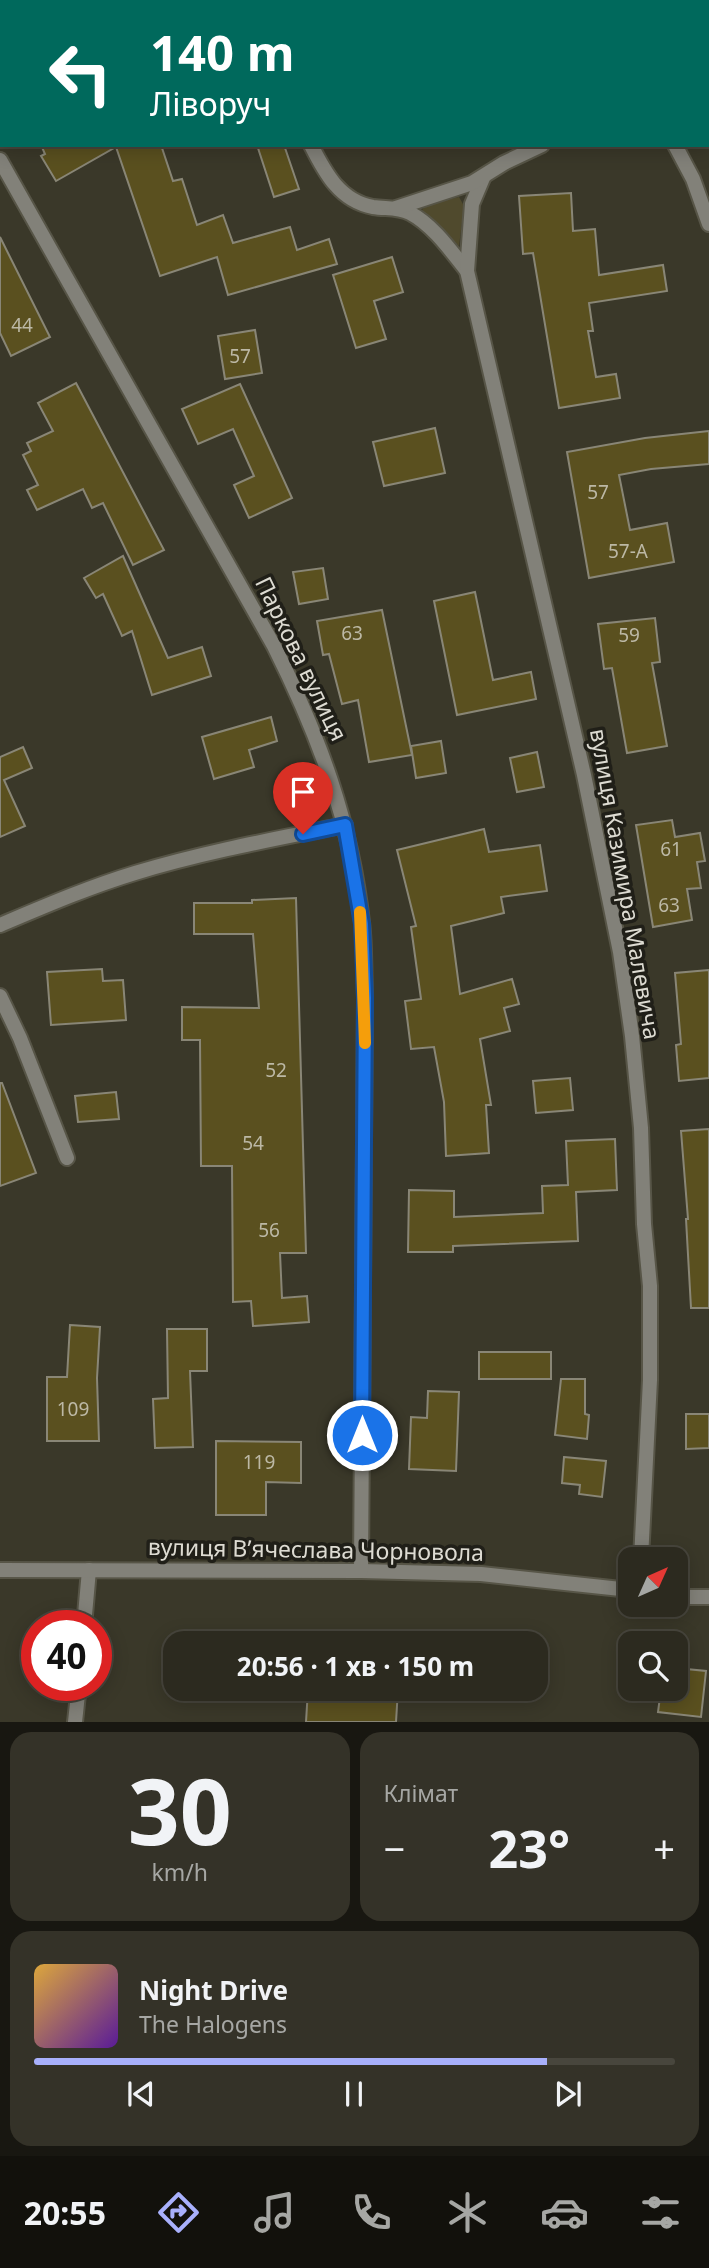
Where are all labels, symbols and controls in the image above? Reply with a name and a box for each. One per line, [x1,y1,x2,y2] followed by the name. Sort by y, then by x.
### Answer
[150,19,295,85] text: 140 m
[35,28,126,119] icon: left
[150,82,271,125] text: Ліворуч
[11,312,33,338] house number: 44
[229,343,251,369] house number: 57
[587,479,609,505] house number: 57
[608,538,649,564] house number: 57-А
[248,571,356,746] street label: Паркова вулиця
[341,620,363,646] house number: 63
[618,622,640,648] house number: 59
[583,726,669,1042] street label: вулиця Казимира Малевича
[273,762,333,834] pin
[284,773,322,811] icon: arrive
[660,836,682,862] house number: 61
[658,892,680,918] house number: 63
[265,1057,287,1083] house number: 52
[242,1130,264,1156] house number: 54
[258,1217,280,1243] house number: 56
[57,1396,89,1422] house number: 109
[325,1398,399,1472] position arrow
[243,1449,275,1475] house number: 119
[148,1530,484,1568] street label: вулиця Вʼячеслава Чорновола
[618,1547,688,1617] north arrow
[618,1547,688,1701] map controls
[21,1610,112,1701] speed limit sign: 40
[618,1631,688,1701] button: search
[237,1648,474,1684] text: 20:56 · 1 хв · 150 m
[128,1748,232,1872] text: 30
[384,1777,458,1809] text: Клімат
[488,1812,570,1883] text: 23°
[384,1822,405,1874] text: −
[653,1822,675,1874] text: +
[151,1856,208,1888] text: km/h
[139,1972,288,2008] text: Night Drive
[139,2008,287,2040] text: The Halogens
[122,2075,160,2113] icon: previous
[335,2075,373,2113] icon: pause
[549,2075,587,2113] icon: next
[154,2188,203,2237] icon: directions
[250,2188,299,2237] icon: music
[347,2188,396,2237] icon: phone
[443,2188,492,2237] icon: climate
[540,2188,589,2237] icon: car
[636,2188,685,2237] icon: filters
[24,2191,106,2234] text: 20:55

